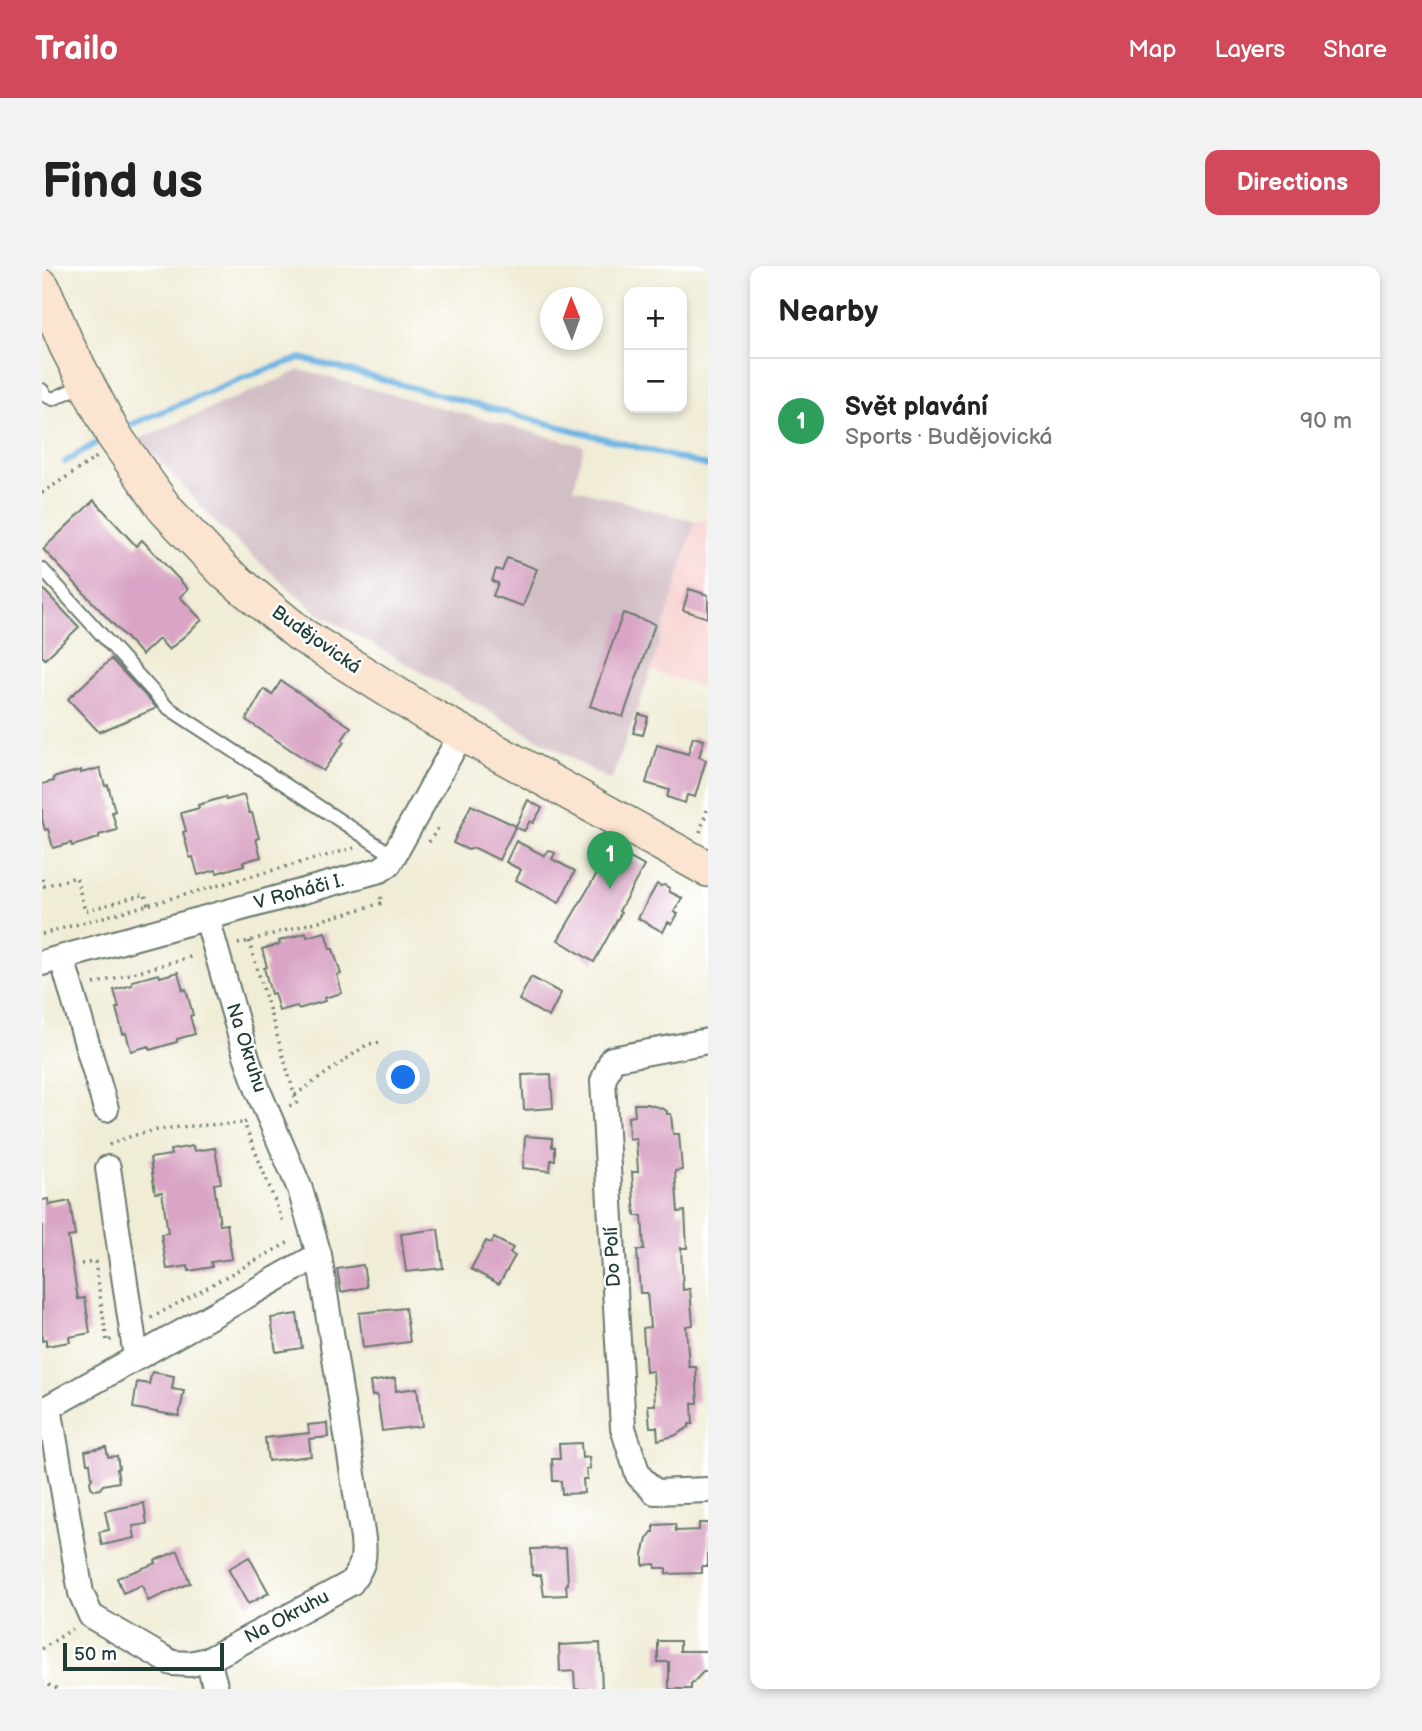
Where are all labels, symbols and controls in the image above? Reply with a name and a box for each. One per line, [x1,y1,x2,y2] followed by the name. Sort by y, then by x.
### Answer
[35,29,118,69] text: Trailo
[1128,35,1176,64] text: Map
[1214,35,1285,64] text: Layers
[1323,35,1387,64] text: Share
[1205,150,1380,215] button: Directions
[42,153,203,212] text: Find us
[540,287,603,350] north arrow
[624,287,687,413] map controls
[624,287,687,350] button: +
[778,294,878,330] text: Nearby
[624,350,687,413] button: −
[845,392,988,423] text: Svět plavání
[796,407,806,435] text: 1
[1300,407,1352,435] text: 90 m
[845,423,1053,451] text: Sports · Budějovická
[267,601,365,679] street label: Budějovická
[587,831,633,889] pin: 1
[252,869,346,915] street label: V Roháči I.
[221,1001,271,1095] street label: Na Okruhu
[386,1060,420,1094] your location
[600,1226,626,1288] street label: Do Polí
[241,1585,333,1649] street label: Na Okruhu
[63,1640,224,1672] scale bar
[74,1643,117,1666] text: 50 m

